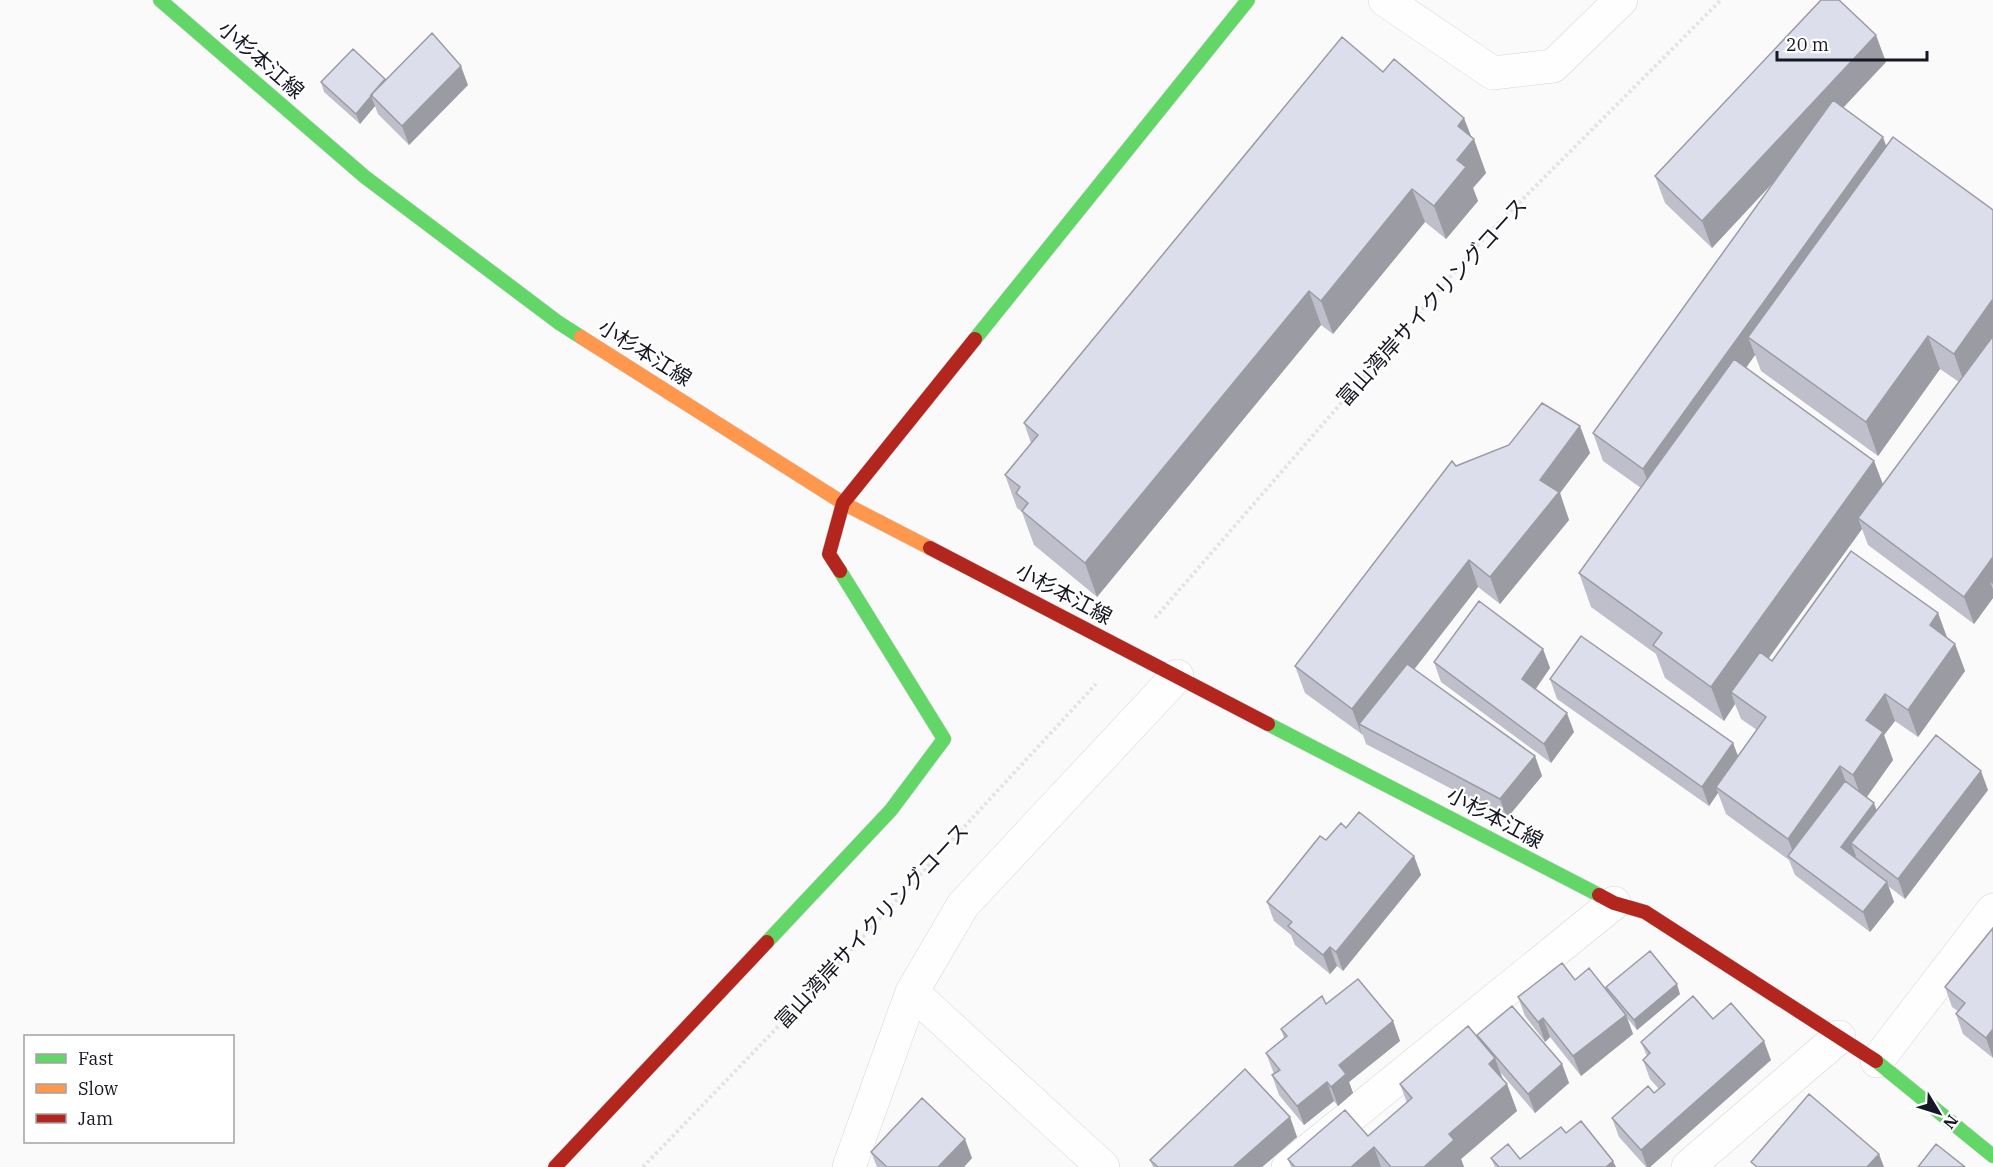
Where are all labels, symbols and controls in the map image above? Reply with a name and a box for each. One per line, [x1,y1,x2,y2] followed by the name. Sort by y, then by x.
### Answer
[213,14,310,104] street label: 小杉本江線
[1777,24,1927,62] scale bar
[1786,33,1829,56] text: 20 m
[1330,191,1533,412] street label: 富山湾岸サイクリングコース
[594,312,697,392] street label: 小杉本江線
[1012,556,1117,630] street label: 小杉本江線
[1443,780,1548,854] street label: 小杉本江線
[768,816,974,1034] street label: 富山湾岸サイクリングコース
[24,1035,234,1143] legend
[78,1047,113,1070] text: Fast
[78,1077,118,1100] text: Slow
[1909,1083,1969,1143] north arrow
[78,1107,113,1130] text: Jam
[1939,1111,1963,1133] text: N

